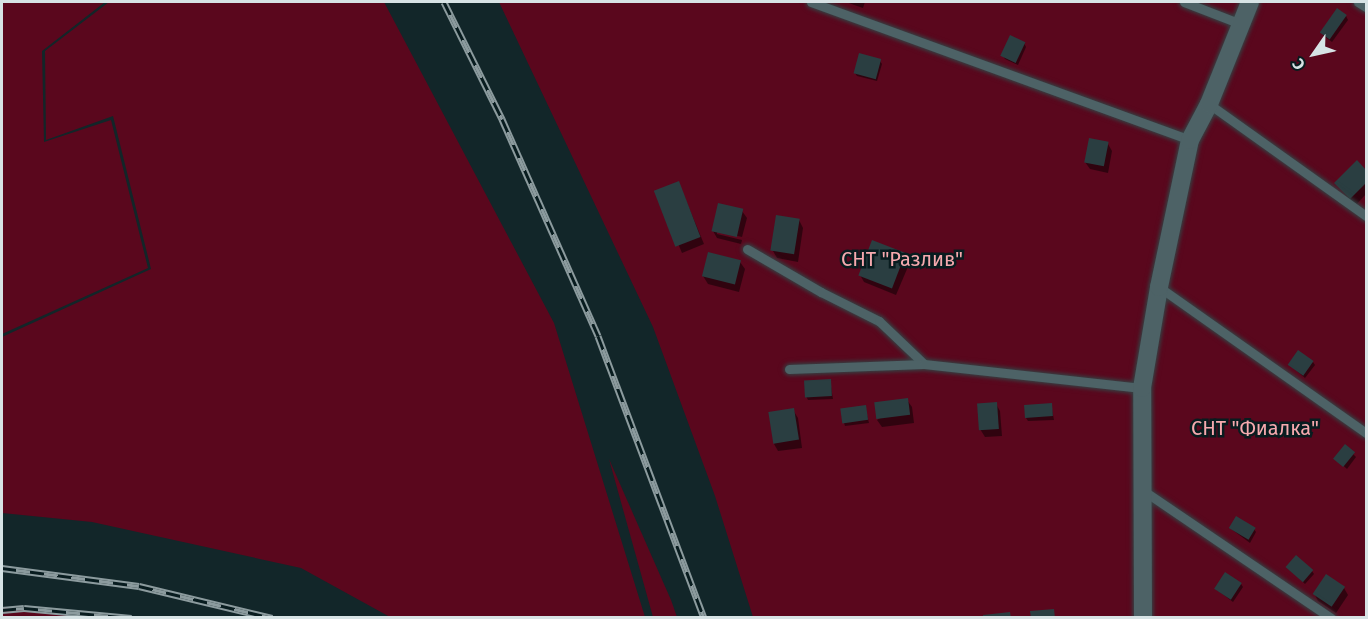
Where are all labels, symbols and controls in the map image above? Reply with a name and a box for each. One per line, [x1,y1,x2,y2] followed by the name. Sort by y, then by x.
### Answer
[1284,24,1344,84] north arrow
[1288,55,1309,73] text: С
[841,247,963,271] park label: СНТ "Разлив"
[1191,416,1319,440] park label: СНТ "Фиалка"

